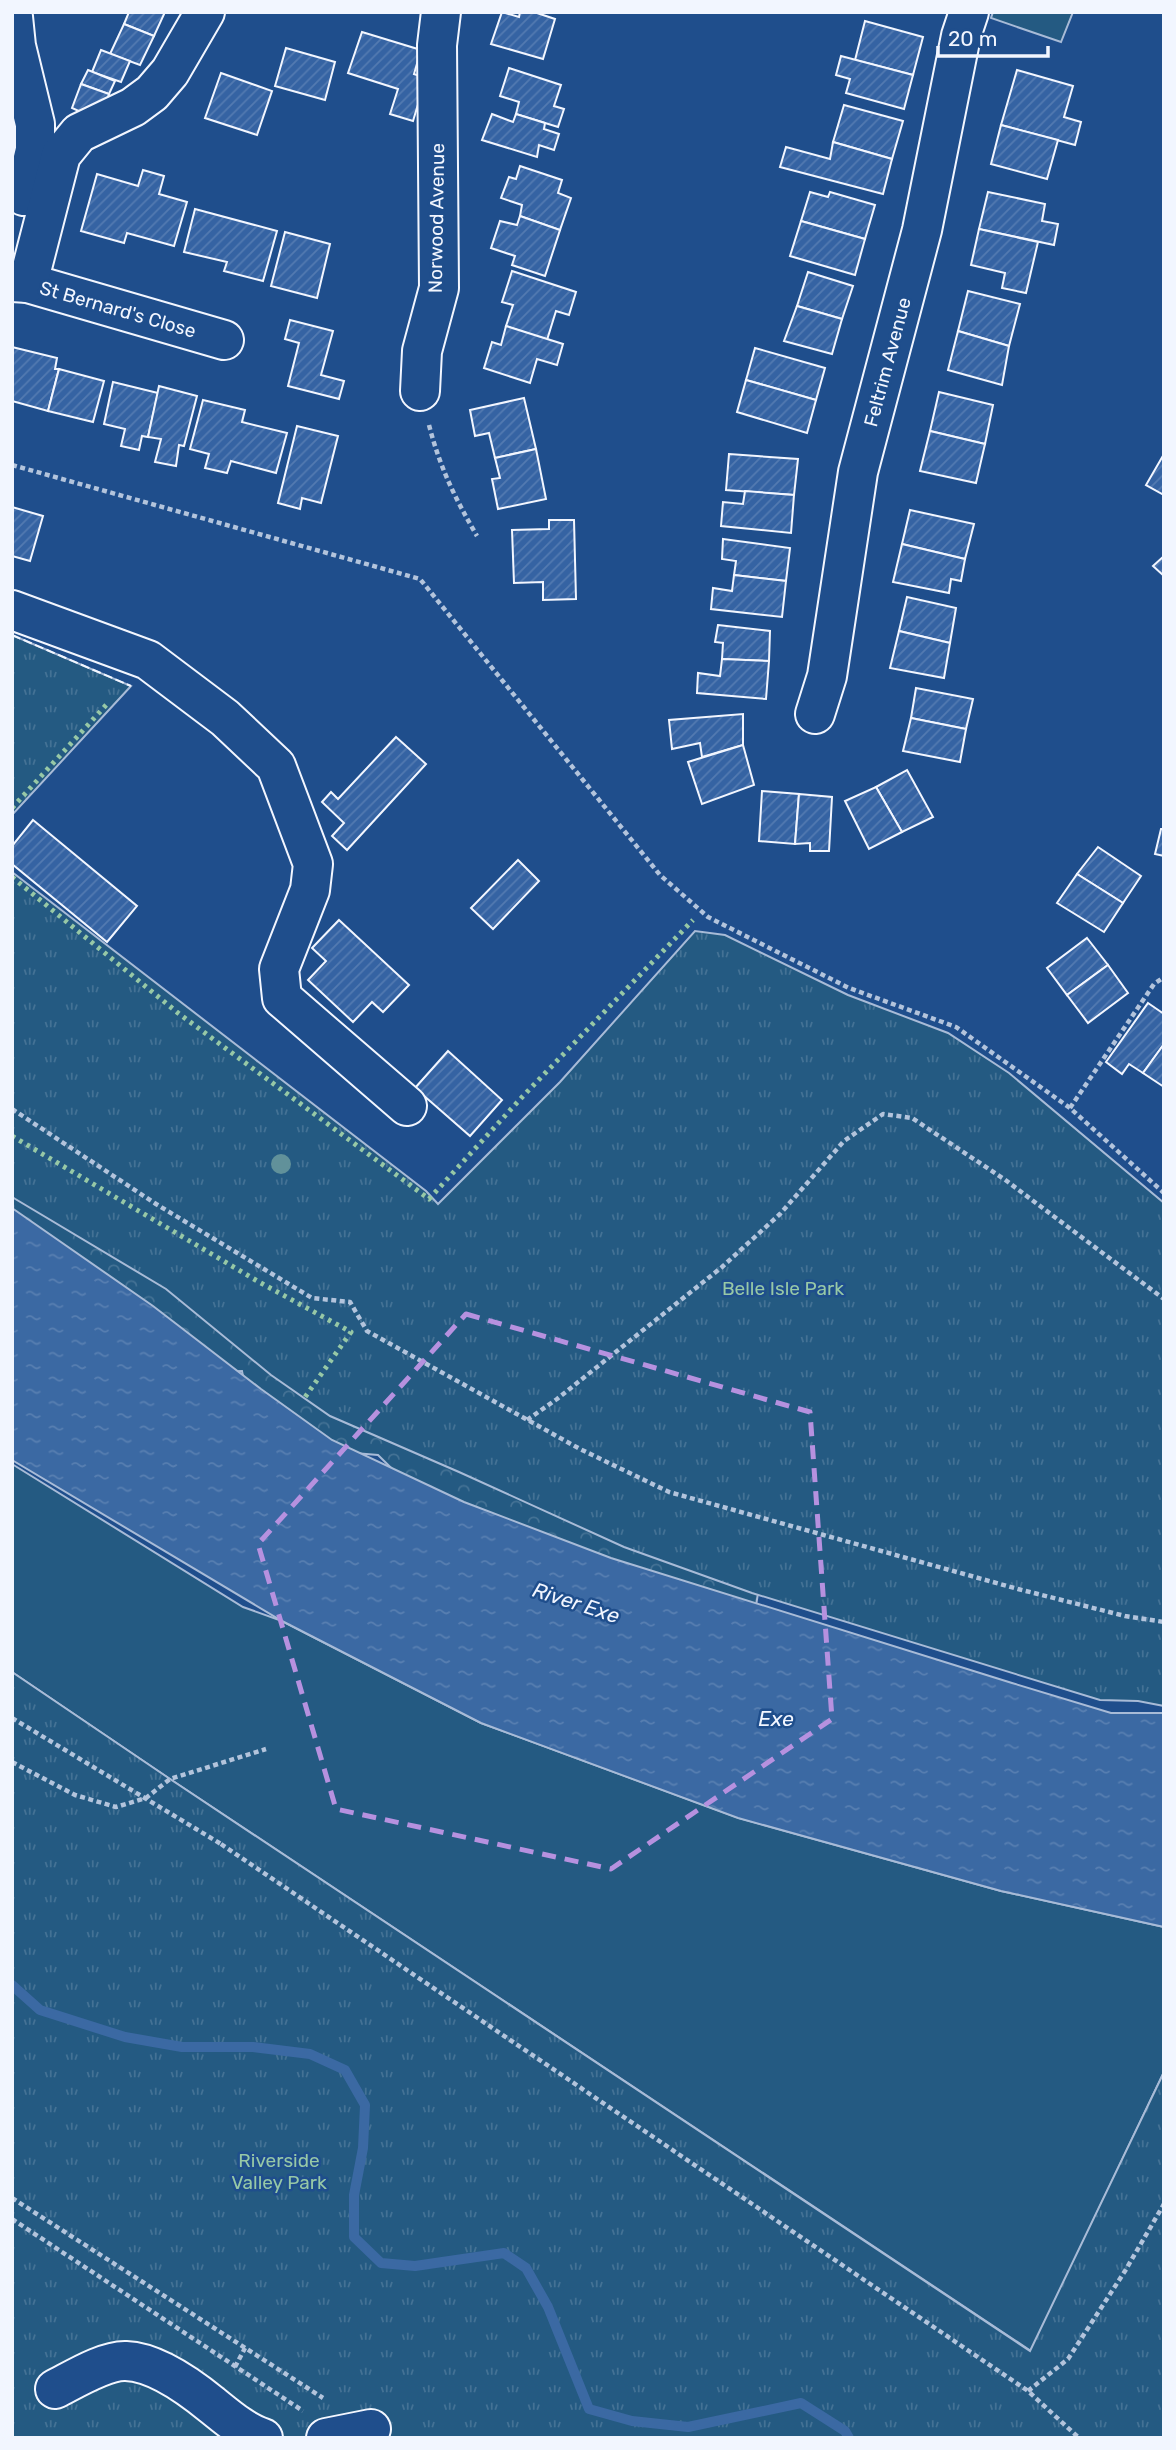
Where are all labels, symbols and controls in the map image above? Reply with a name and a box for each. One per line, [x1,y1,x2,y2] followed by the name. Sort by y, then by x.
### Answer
[938,14,1048,58] scale bar
[948,26,997,51] text: 20 m
[424,143,449,293] street label: Norwood Avenue
[37,276,199,343] street label: St Bernard's Close
[859,295,916,429] street label: Feltrim Avenue
[722,1277,844,1300] park label: Belle Isle Park
[529,1577,623,1628] water label: River Exe
[758,1706,794,1731] water label: Exe
[231,2149,327,2194] park label: Riverside Valley Park

